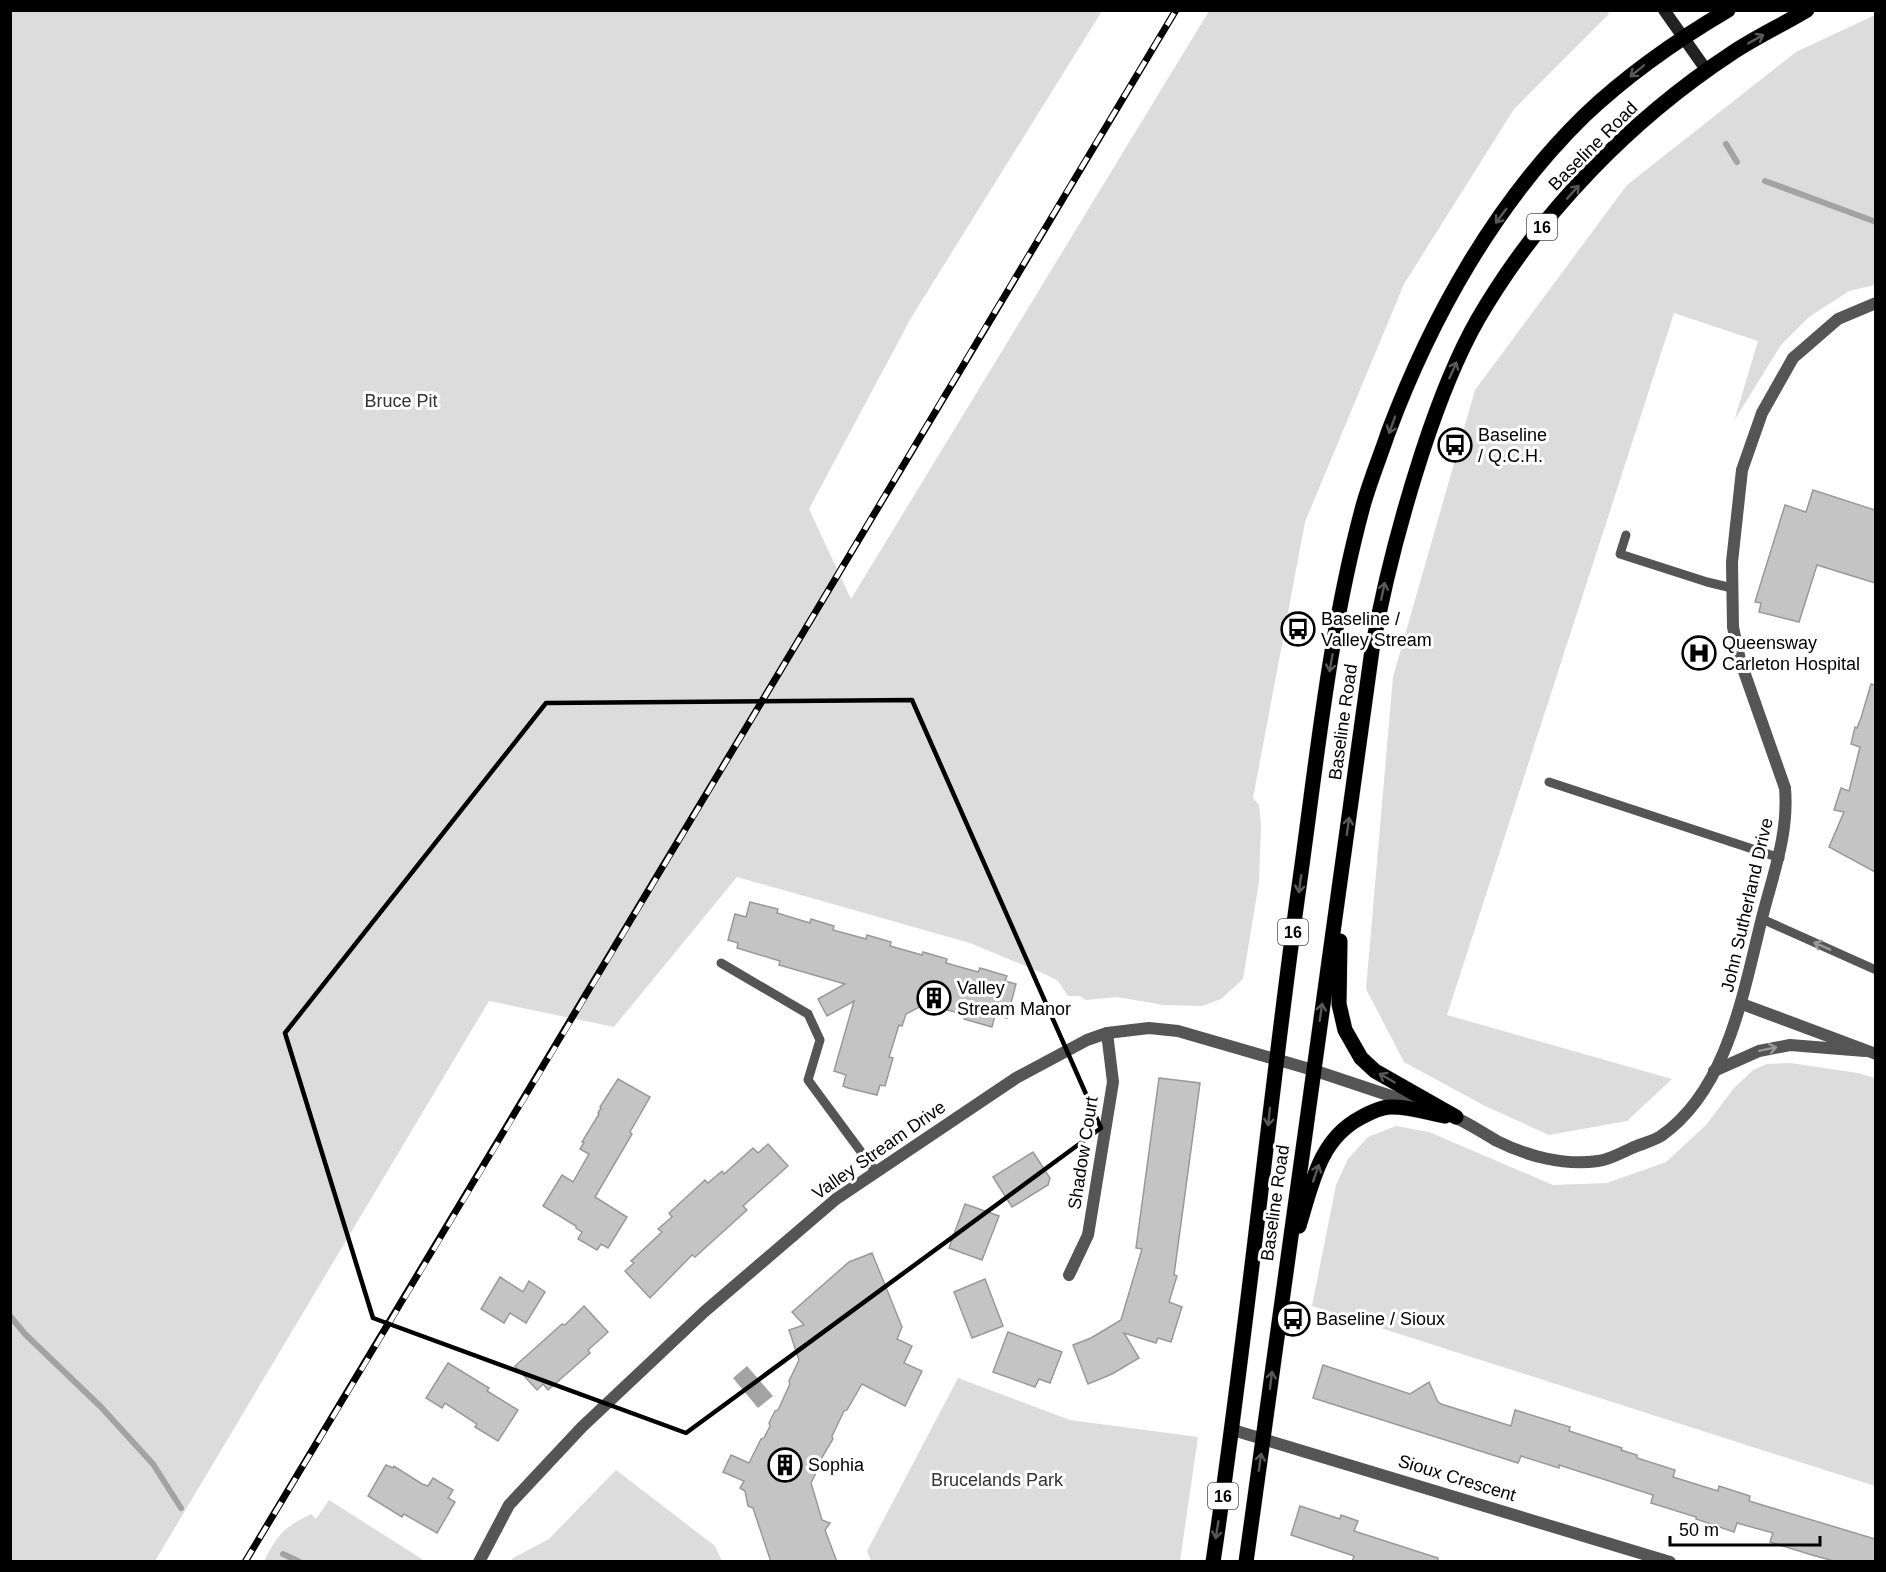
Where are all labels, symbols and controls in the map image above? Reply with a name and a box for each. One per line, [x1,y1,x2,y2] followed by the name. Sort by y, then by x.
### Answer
[1747,33,1764,45] one-way arrow
[1629,65,1645,78] one-way arrow
[1545,98,1641,194] street label: Baseline Road
[1566,185,1580,200] one-way arrow
[1495,207,1508,223] one-way arrow
[1527,214,1557,240] road number: 16
[1448,362,1459,380] one-way arrow
[364,391,438,411] park label: Bruce Pit
[1385,415,1396,434] one-way arrow
[1478,425,1547,466] place label: Baseline / Q.C.H.
[1437,427,1473,463] bus stop icon: Baseline / Q.C.H.
[1378,582,1389,602] one-way arrow
[1321,609,1432,650] place label: Baseline / Valley Stream
[1280,611,1316,647] bus stop icon: Baseline / Valley Stream
[1722,633,1860,674] place label: Queensway Carleton Hospital
[1681,635,1717,671] hospital icon: Queensway Carleton Hospital
[1325,652,1336,672] one-way arrow
[1325,663,1361,781] street label: Baseline Road
[1343,816,1354,836] one-way arrow
[1717,816,1777,994] street label: John Sutherland Drive
[1294,874,1305,894] one-way arrow
[1278,919,1308,945] road number: 16
[1814,939,1832,951] one-way arrow
[957,978,1071,1019] place label: Valley Stream Manor
[916,980,952,1016] building icon: Valley Stream Manor
[1316,1002,1327,1022] one-way arrow
[1758,1043,1777,1054] one-way arrow
[1379,1071,1396,1083] one-way arrow
[1064,1095,1102,1211] street label: Shadow Court
[809,1097,949,1203] street label: Valley Stream Drive
[1263,1106,1274,1126] one-way arrow
[1257,1144,1293,1262] street label: Baseline Road
[1311,1164,1322,1183] one-way arrow
[1275,1301,1311,1337] bus stop icon: Baseline / Sioux
[1316,1309,1445,1329] place label: Baseline / Sioux
[1266,1371,1277,1391] one-way arrow
[767,1447,803,1483] building icon: Sophia
[1396,1451,1518,1505] street label: Sioux Crescent
[1255,1453,1266,1472] one-way arrow
[808,1455,865,1475] place label: Sophia
[931,1470,1064,1490] park label: Brucelands Park
[1208,1483,1238,1509] road number: 16
[1670,1509,1820,1547] scale bar
[1212,1519,1223,1539] one-way arrow
[1679,1520,1719,1540] text: 50 m

